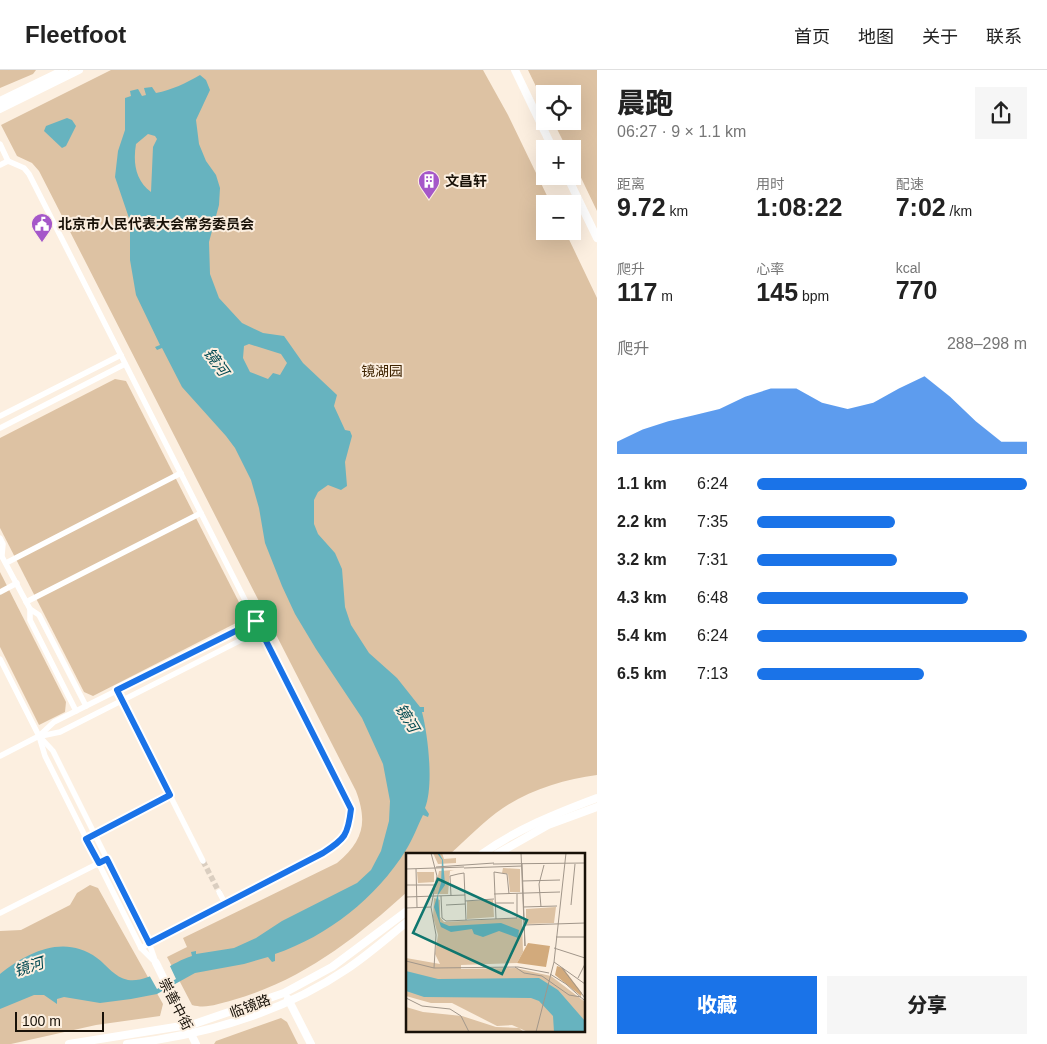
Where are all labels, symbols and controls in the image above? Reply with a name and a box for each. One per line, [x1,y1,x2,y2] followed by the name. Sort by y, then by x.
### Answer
[25,21,126,48] text: Fleetfoot
[794,27,830,47] text: 首页
[858,27,894,47] text: 地图
[922,27,958,47] text: 关于
[986,27,1022,47] text: 联系
[536,85,581,240] map controls
[536,85,581,130] button: locate
[975,87,1027,139] button: share
[617,88,673,119] text: 晨跑
[617,123,746,140] text: 06:27 · 9 × 1.1 km
[536,140,581,185] button: +
[417,169,441,200] building icon: 文昌轩
[445,173,487,189] place label: 文昌轩
[617,176,645,192] text: 距离
[756,176,784,192] text: 用时
[896,176,924,192] text: 配速
[617,193,666,221] text: 9.72
[756,193,843,221] text: 1:08:22
[896,193,946,221] text: 7:02
[536,195,581,240] button: −
[666,203,688,219] text: km
[946,203,972,219] text: /km
[30,212,54,243] public building icon: 北京市人民代表大会常务委员会
[58,216,254,232] place label: 北京市人民代表大会常务委员会
[896,260,921,276] text: kcal
[617,261,645,277] text: 爬升
[756,261,784,277] text: 心率
[896,276,937,304] text: 770
[617,278,657,306] text: 117
[756,278,798,306] text: 145
[657,288,673,304] text: m
[798,288,829,304] text: bpm
[947,335,1027,352] text: 288–298 m
[617,340,649,357] text: 爬升
[201,345,234,381] water label: 镜河
[361,363,403,379] park label: 镜湖园
[617,475,667,492] text: 1.1 km
[697,475,728,492] text: 6:24
[617,513,667,530] text: 2.2 km
[697,513,728,530] text: 7:35
[617,551,667,568] text: 3.2 km
[697,551,728,568] text: 7:31
[617,589,667,606] text: 4.3 km
[697,589,728,606] text: 6:48
[235,600,277,642] pin
[242,607,270,635] icon: arrive
[617,627,667,644] text: 5.4 km
[697,627,728,644] text: 6:24
[617,665,667,682] text: 6.5 km
[697,665,728,682] text: 7:13
[392,701,424,738] water label: 镜河
[406,853,584,1032] inset map
[12,953,49,979] water label: 镜河
[156,975,196,1033] street label: 崇善中街
[617,976,817,1034] button: 收藏
[827,976,1027,1034] button: 分享
[228,991,272,1021] street label: 临镜路
[15,1009,104,1032] scale bar
[22,1013,61,1029] text: 100 m

